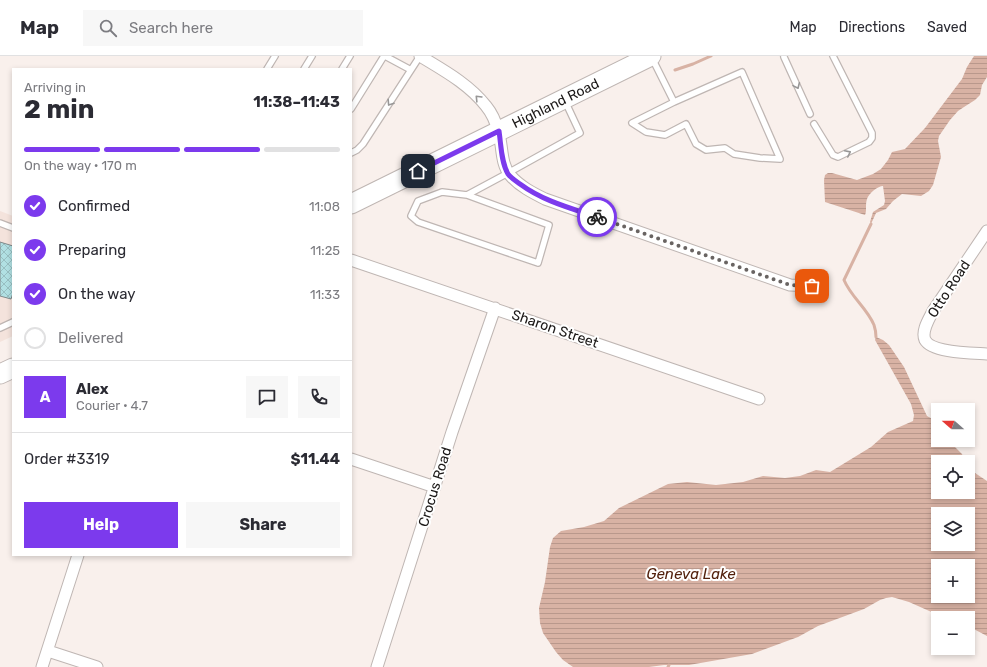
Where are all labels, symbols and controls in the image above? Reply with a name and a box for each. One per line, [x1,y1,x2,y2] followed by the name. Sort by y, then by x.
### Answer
[83,10,363,46] search box
[20,16,59,39] text: Map
[97,17,119,39] icon: search
[129,19,213,37] text: Search here
[790,19,817,36] text: Map
[839,19,905,36] text: Directions
[927,19,967,36] text: Saved
[509,75,602,132] street label: Highland Road
[24,80,86,95] text: Arriving in
[792,81,800,89] one-way arrow
[253,93,340,111] text: 11:38–11:43
[24,94,94,125] text: 2 min
[476,95,483,103] one-way arrow
[387,99,395,106] one-way arrow
[844,150,851,158] one-way arrow
[401,154,435,188] pin
[24,158,137,173] text: On the way · 170 m
[407,160,429,182] icon: home
[24,195,46,217] icon: check
[58,197,130,215] text: Confirmed
[577,197,617,237] courier
[309,199,340,214] text: 11:08
[586,206,608,228] icon: bike
[24,239,46,261] icon: check
[58,241,126,259] text: Preparing
[310,243,340,258] text: 11:25
[924,257,974,321] street label: Otto Road
[795,269,829,303] pin
[801,275,823,297] icon: bag
[24,283,46,305] icon: check
[58,285,136,303] text: On the way
[310,287,340,302] text: 11:33
[509,306,601,352] street label: Sharon Street
[58,329,123,347] text: Delivered
[246,376,288,418] button: chat
[298,376,340,418] button: phone
[76,380,109,398] text: Alex
[40,388,50,406] text: A
[76,398,148,413] text: Courier · 4.7
[931,403,975,447] north arrow
[931,403,975,655] map controls
[415,445,455,529] street label: Crocus Road
[24,450,110,468] text: Order #3319
[290,450,340,468] text: $11.44
[931,455,975,499] button: locate
[24,502,178,548] button: Help
[186,502,340,548] button: Share
[931,507,975,551] button: layers
[931,559,975,603] button: +
[646,565,736,583] water label: Geneva Lake
[931,611,975,655] button: −

